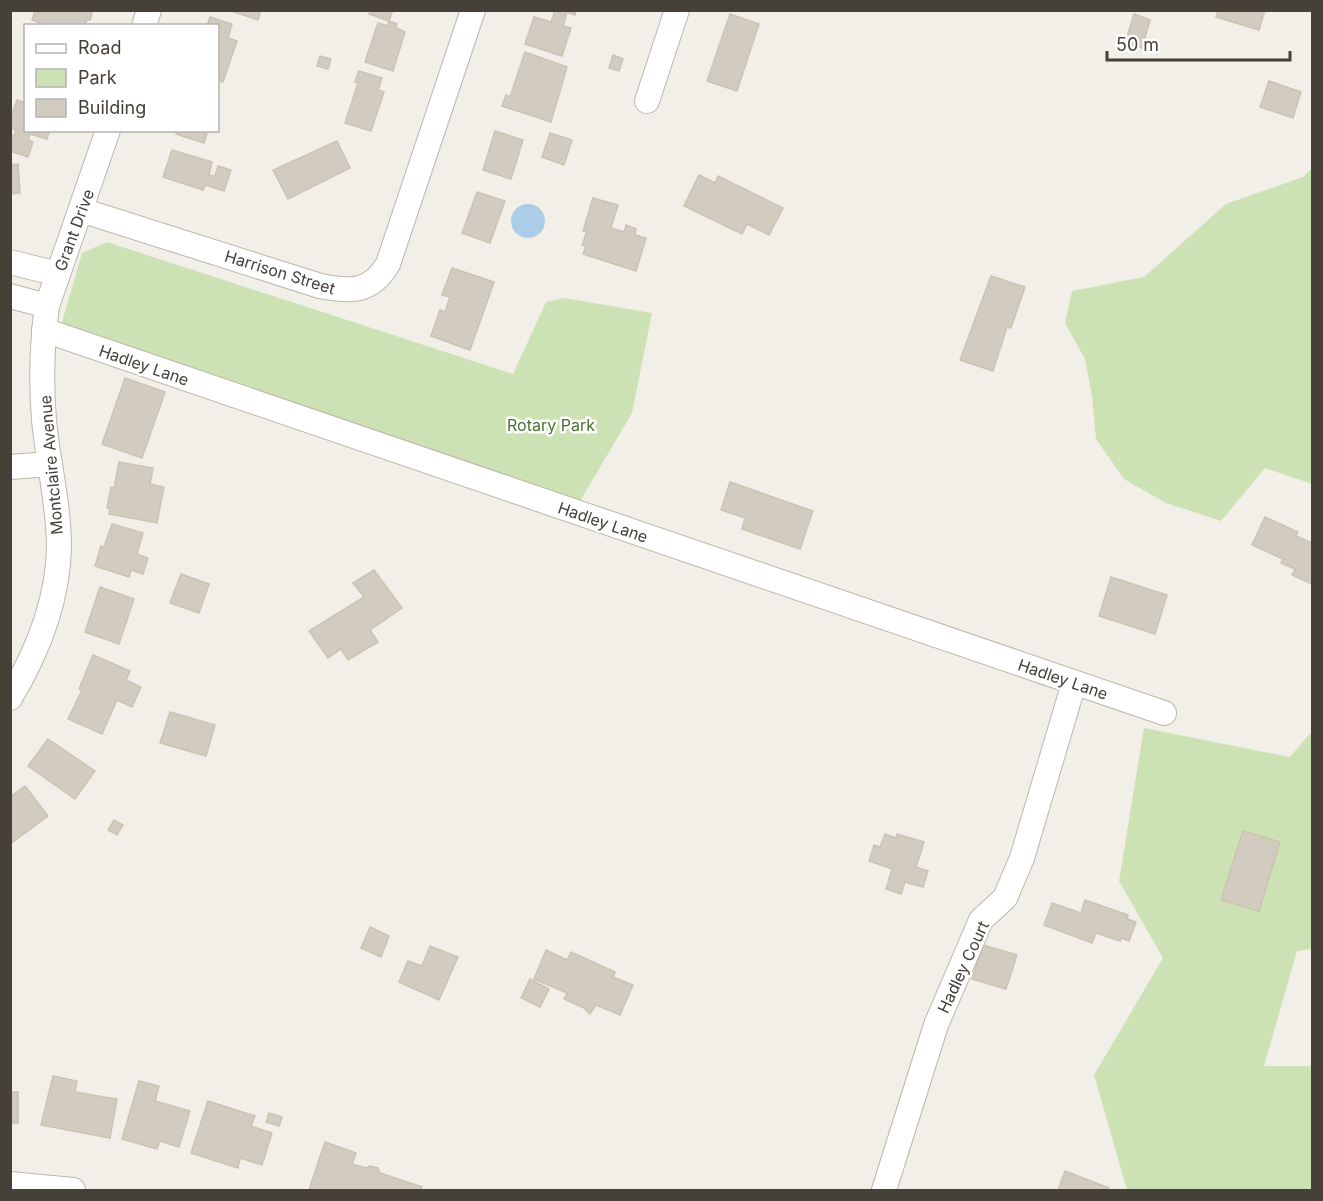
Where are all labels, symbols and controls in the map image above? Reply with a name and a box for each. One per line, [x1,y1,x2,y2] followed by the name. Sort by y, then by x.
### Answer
[24,24,219,132] legend
[1107,24,1290,62] scale bar
[1116,34,1159,55] text: 50 m
[78,37,121,58] text: Road
[78,67,117,88] text: Park
[78,97,146,118] text: Building
[50,186,98,274] street label: Grant Drive
[222,246,338,298] street label: Harrison Street
[96,340,192,390] street label: Hadley Lane
[35,394,67,536] street label: Montclaire Avenue
[507,415,595,435] park label: Rotary Park
[555,497,651,547] street label: Hadley Lane
[1015,654,1111,704] street label: Hadley Lane
[933,918,993,1016] street label: Hadley Court

